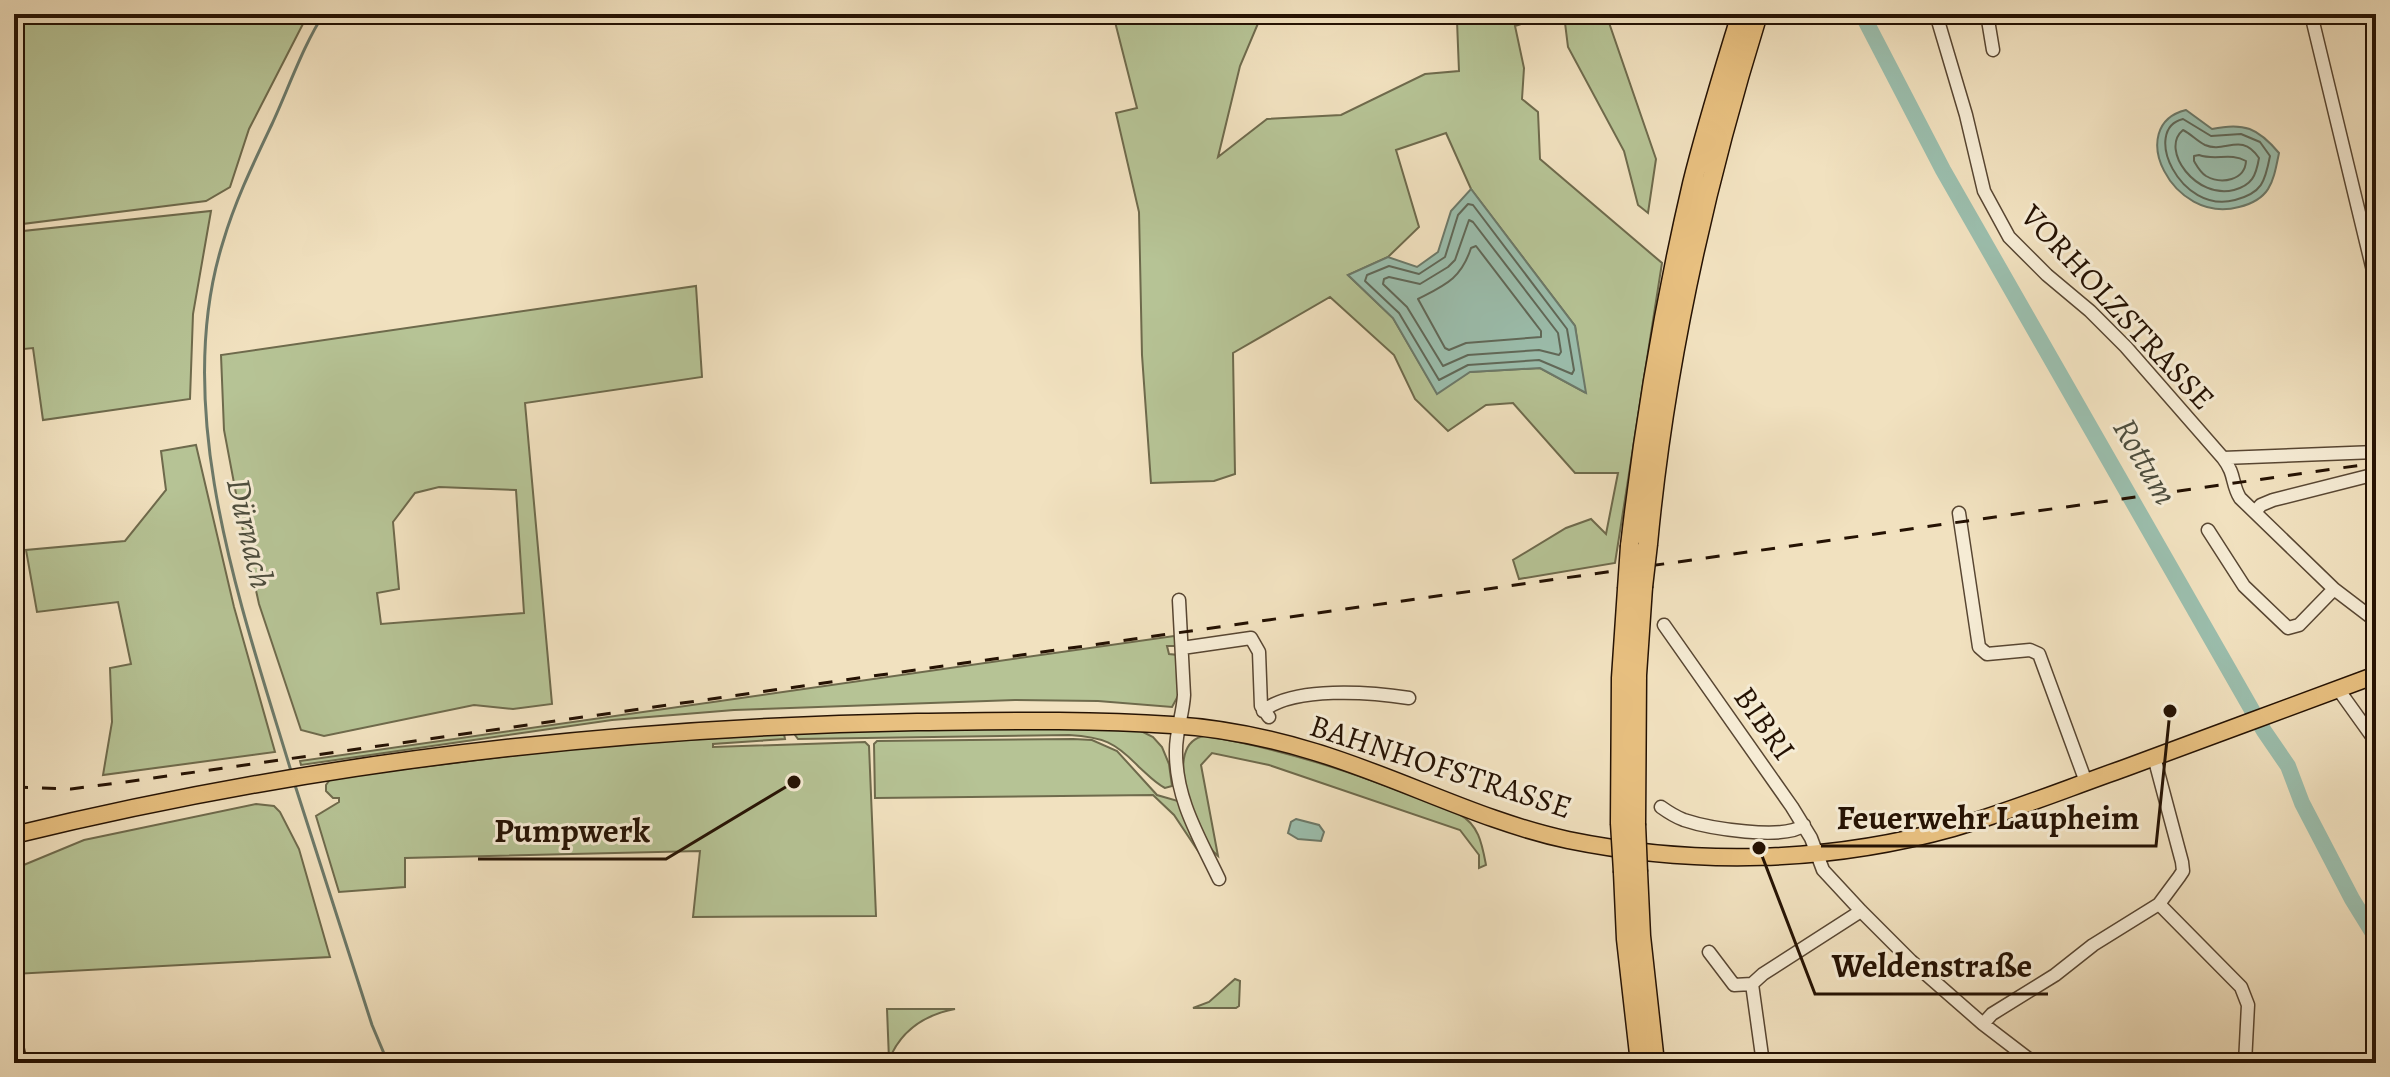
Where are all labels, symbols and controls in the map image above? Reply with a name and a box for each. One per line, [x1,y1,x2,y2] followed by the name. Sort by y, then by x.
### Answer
[2010,194,2225,419] street label: VORHOLZSTRASSE
[2102,409,2189,514] water label: Rottum
[215,473,286,593] water label: Dürnach
[1724,677,1806,769] street label: BIBRI
[1304,703,1578,829] street label: BAHNHOFSTRASSE
[1821,788,2156,846] callout: Feuerwehr Laupheim
[1836,794,2140,841] text: Feuerwehr Laupheim
[478,801,666,859] callout: Pumpwerk
[494,807,650,854] text: Pumpwerk
[1815,936,2048,994] callout: Weldenstraße
[1831,942,2032,989] text: Weldenstraße

